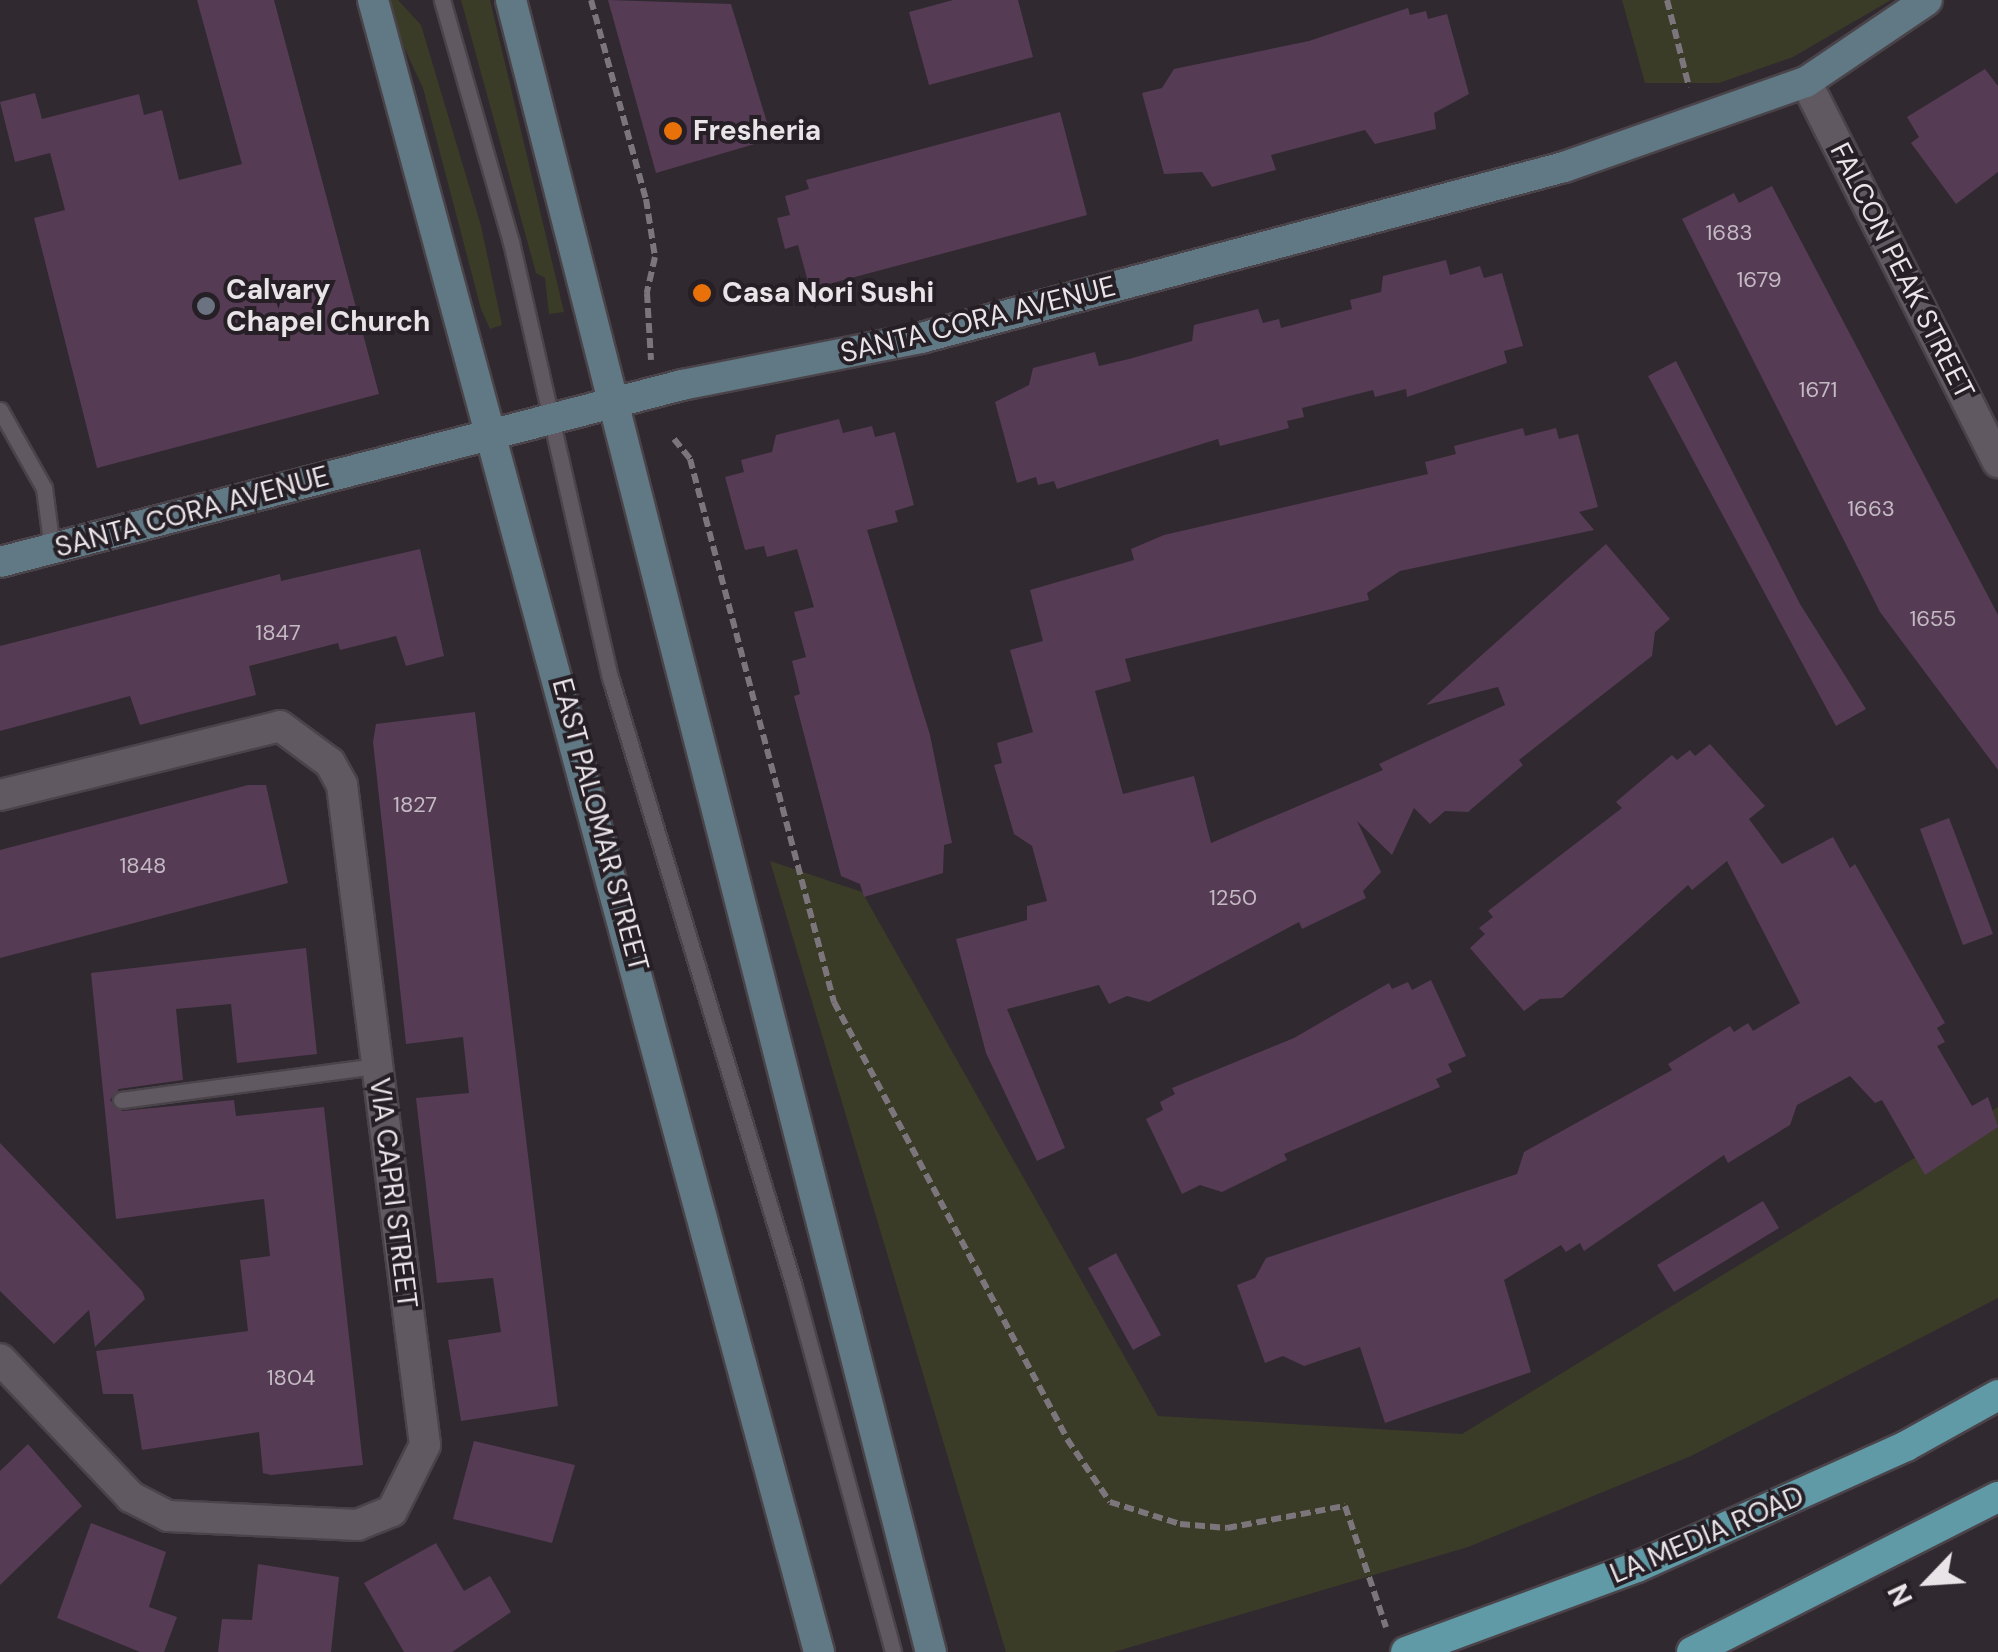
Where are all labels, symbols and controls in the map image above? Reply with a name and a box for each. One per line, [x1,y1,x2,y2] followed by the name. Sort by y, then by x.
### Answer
[693,114,821,148] place label: Fresheria
[662,120,684,142] marker: Fresheria
[1823,137,1981,405] street label: FALCON PEAK STREET
[1705,220,1753,246] house number: 1683
[1736,267,1782,293] house number: 1679
[837,270,1119,370] street label: SANTA CORA AVENUE
[226,273,430,339] place label: Calvary Chapel Church
[722,276,934,310] place label: Casa Nori Sushi
[691,282,713,304] marker: Casa Nori Sushi
[195,295,217,317] marker: Calvary Chapel Church
[1799,377,1837,403] house number: 1671
[51,459,333,565] street label: SANTA CORA AVENUE
[1847,496,1895,522] house number: 1663
[1909,606,1957,632] house number: 1655
[255,620,301,646] house number: 1847
[545,675,655,975] street label: EAST PALOMAR STREET
[393,792,437,818] house number: 1827
[120,853,166,879] house number: 1848
[1209,885,1257,911] house number: 1250
[362,1076,424,1310] street label: VIA CAPRI STREET
[267,1365,315,1391] house number: 1804
[1605,1479,1809,1591] street label: LA MEDIA ROAD
[1878,1532,1978,1632] north arrow
[1879,1578,1921,1612] text: N

